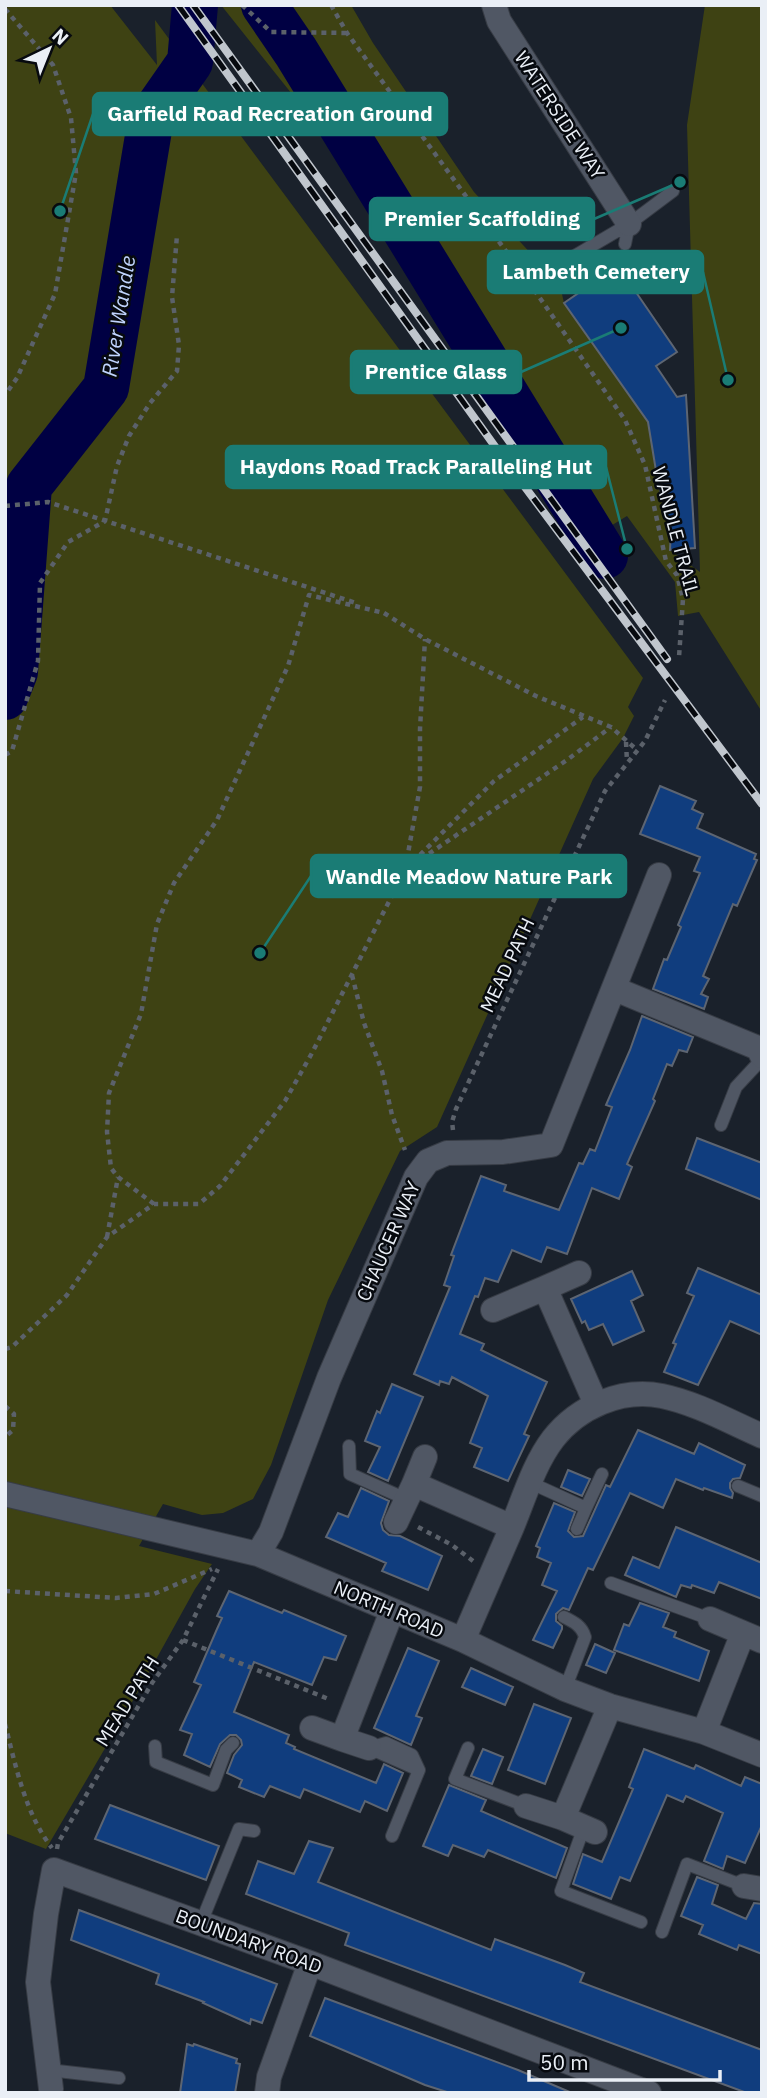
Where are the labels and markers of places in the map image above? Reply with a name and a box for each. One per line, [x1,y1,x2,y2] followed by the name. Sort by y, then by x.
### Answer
[93,93,447,135] callout: Garfield Road Recreation Ground
[370,198,594,240] callout: Premier Scaffolding
[488,251,703,293] callout: Lambeth Cemetery
[351,351,521,393] callout: Prentice Glass
[226,446,606,488] callout: Haydons Road Track Paralleling Hut
[311,855,626,897] callout: Wandle Meadow Nature Park

